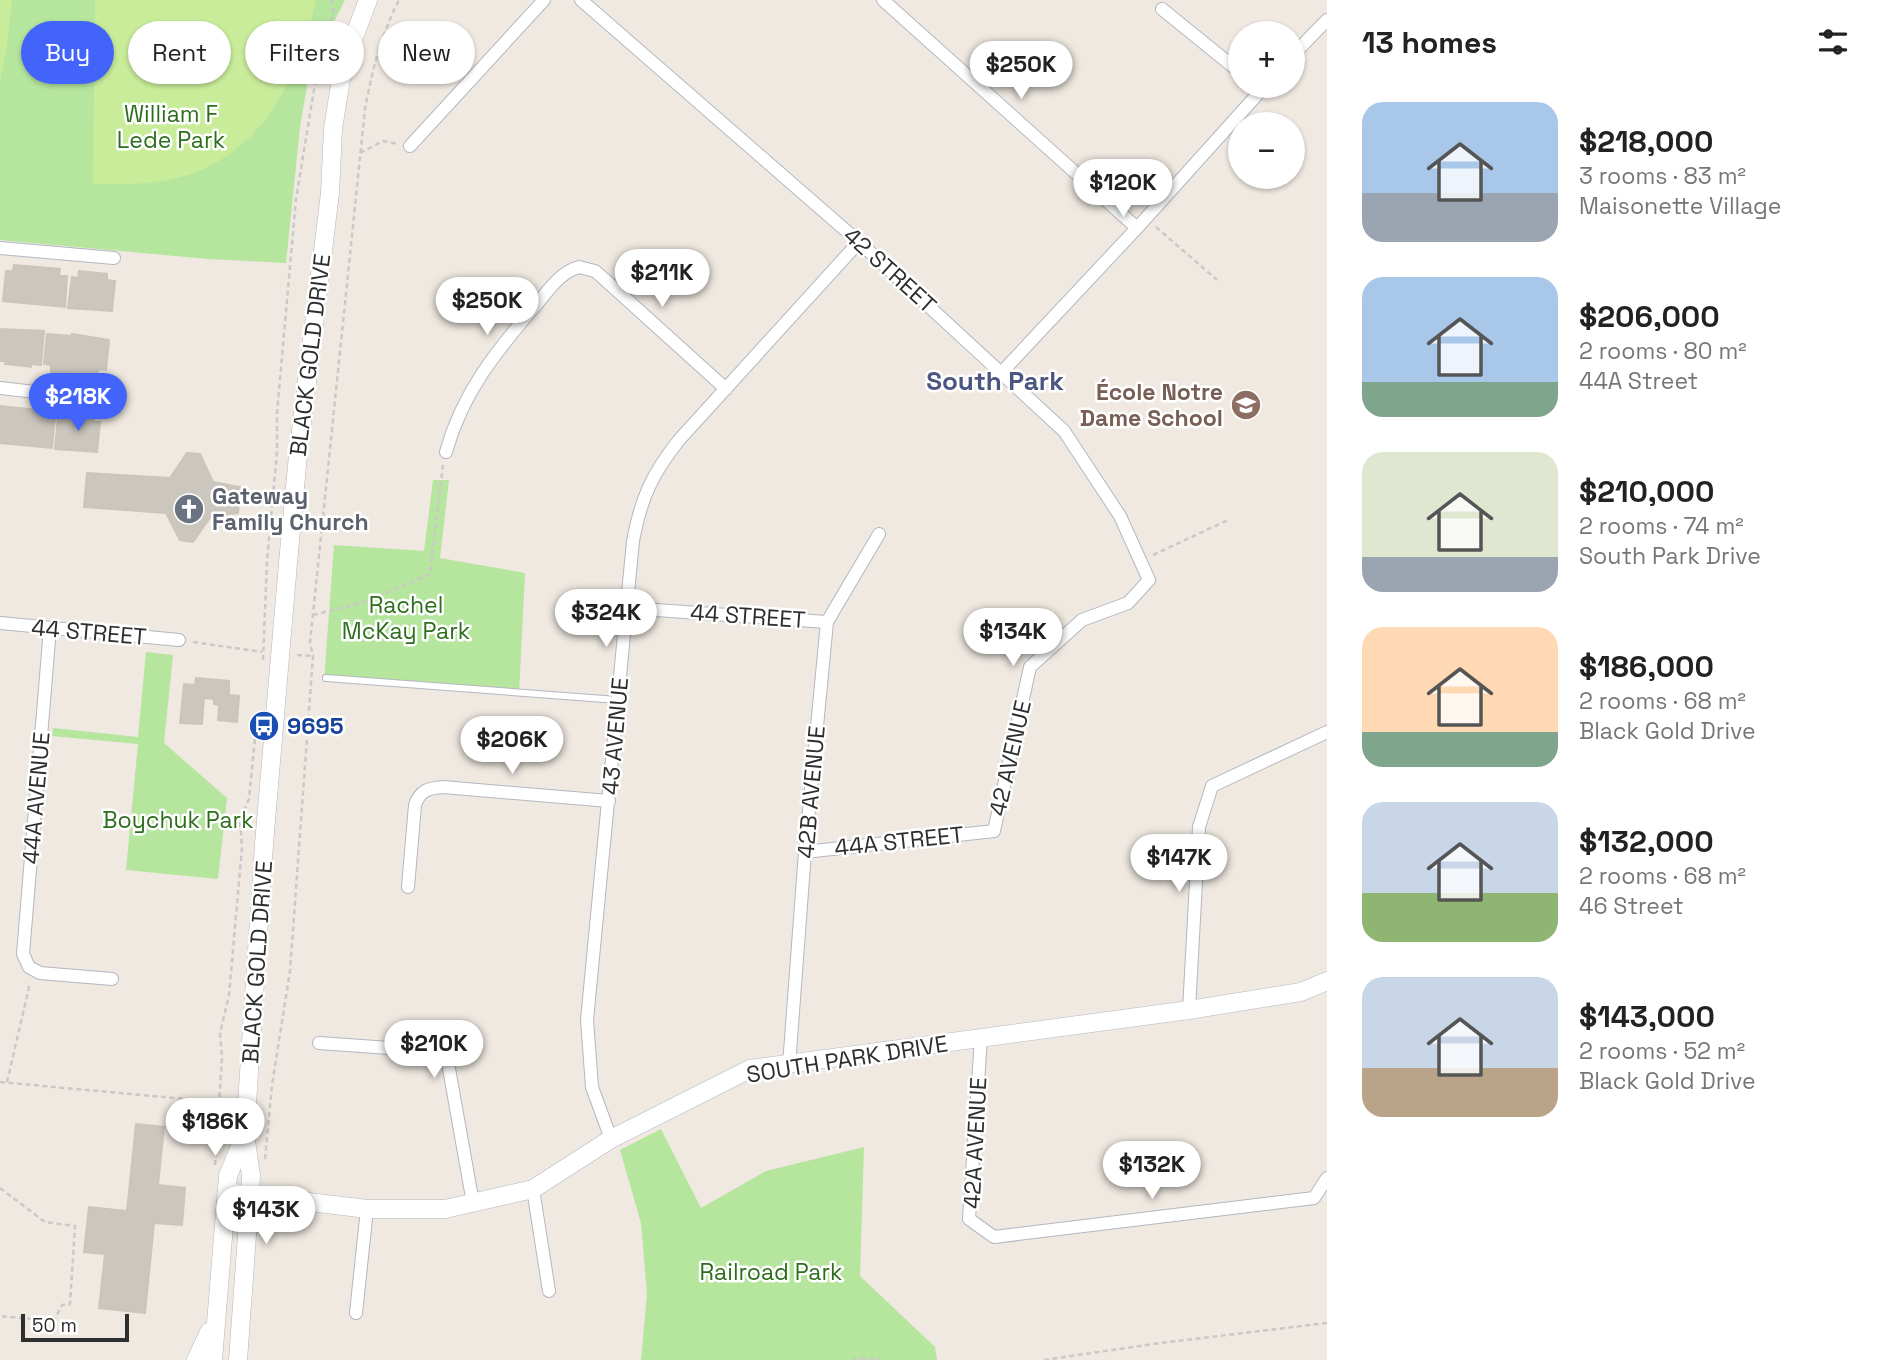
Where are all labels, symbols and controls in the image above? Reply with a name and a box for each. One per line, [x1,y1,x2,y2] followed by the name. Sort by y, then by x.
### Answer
[21,21,114,84] chip: Buy
[128,21,231,84] chip: Rent
[245,21,364,84] chip: Filters
[378,21,475,84] chip: New
[1228,21,1305,189] map controls
[1228,21,1305,98] button: +
[1362,23,1497,62] text: 13 homes
[1814,23,1852,61] icon: filters
[972,42,1070,101] pin: $250K
[986,49,1056,79] text: $250K
[117,99,225,155] park label: William F Lede Park
[1228,112,1305,189] button: −
[1579,122,1713,161] text: $218,000
[1418,130,1502,214] icon: home
[1074,160,1172,219] pin: $120K
[1579,161,1746,191] text: 3 rooms · 83 m²
[1089,167,1157,197] text: $120K
[1579,191,1781,221] text: Maisonette Village
[837,220,943,320] street label: 42 STREET
[613,250,711,309] pin: $211K
[283,252,337,458] street label: BLACK GOLD DRIVE
[631,257,693,287] text: $211K
[438,278,536,337] pin: $250K
[452,285,522,315] text: $250K
[1579,297,1720,336] text: $206,000
[1418,305,1502,389] icon: home
[1579,336,1747,366] text: 2 rooms · 80 m²
[926,364,1064,398] district label: South Park
[1579,366,1698,396] text: 44A Street
[29,374,127,433] pin: $218K
[1080,377,1223,433] place label: École Notre Dame School
[45,381,111,411] text: $218K
[1229,388,1263,422] school or university icon: École Notre Dame School
[1579,472,1714,511] text: $210,000
[1418,480,1502,564] icon: home
[212,481,369,537] place label: Gateway Family Church
[172,492,206,526] church icon: Gateway Family Church
[1579,511,1744,541] text: 2 rooms · 74 m²
[1579,541,1761,571] text: South Park Drive
[342,590,470,646] park label: Rachel McKay Park
[557,590,655,649] pin: $324K
[571,597,641,627] text: $324K
[689,597,807,635] street label: 44 STREET
[964,608,1062,668] pin: $134K
[30,612,148,652] street label: 44 STREET
[979,616,1047,646] text: $134K
[1579,647,1714,686] text: $186,000
[1418,655,1502,739] icon: home
[595,676,635,796] street label: 43 AVENUE
[1579,686,1746,716] text: 2 rooms · 68 m²
[982,697,1038,819] street label: 42 AVENUE
[247,709,281,743] bus stop icon: 9695
[287,711,344,741] place label: 9695
[463,716,561,776] pin: $206K
[1579,716,1756,746] text: Black Gold Drive
[476,724,548,754] text: $206K
[790,724,832,860] street label: 42B AVENUE
[15,731,57,865] street label: 44A AVENUE
[102,805,254,835] park label: Boychuk Park
[833,819,965,863] street label: 44A STREET
[1579,822,1714,861] text: $132,000
[1418,830,1502,914] icon: home
[1130,834,1228,894] pin: $147K
[1146,842,1212,872] text: $147K
[235,859,279,1065] street label: BLACK GOLD DRIVE
[1579,861,1746,891] text: 2 rooms · 68 m²
[1579,891,1684,921] text: 46 Street
[1579,997,1715,1036] text: $143,000
[1418,1005,1502,1089] icon: home
[385,1020,483,1080] pin: $210K
[400,1028,468,1058] text: $210K
[744,1028,950,1090] street label: SOUTH PARK DRIVE
[1579,1036,1745,1066] text: 2 rooms · 52 m²
[1579,1066,1756,1096] text: Black Gold Drive
[957,1076,993,1210] street label: 42A AVENUE
[166,1098,264,1158] pin: $186K
[182,1106,248,1136] text: $186K
[1103,1142,1201,1201] pin: $132K
[1119,1149,1185,1179] text: $132K
[217,1186,315,1246] pin: $143K
[232,1194,300,1224] text: $143K
[700,1257,842,1287] park label: Railroad Park
[21,1311,130,1343] scale bar
[32,1313,77,1338] text: 50 m

